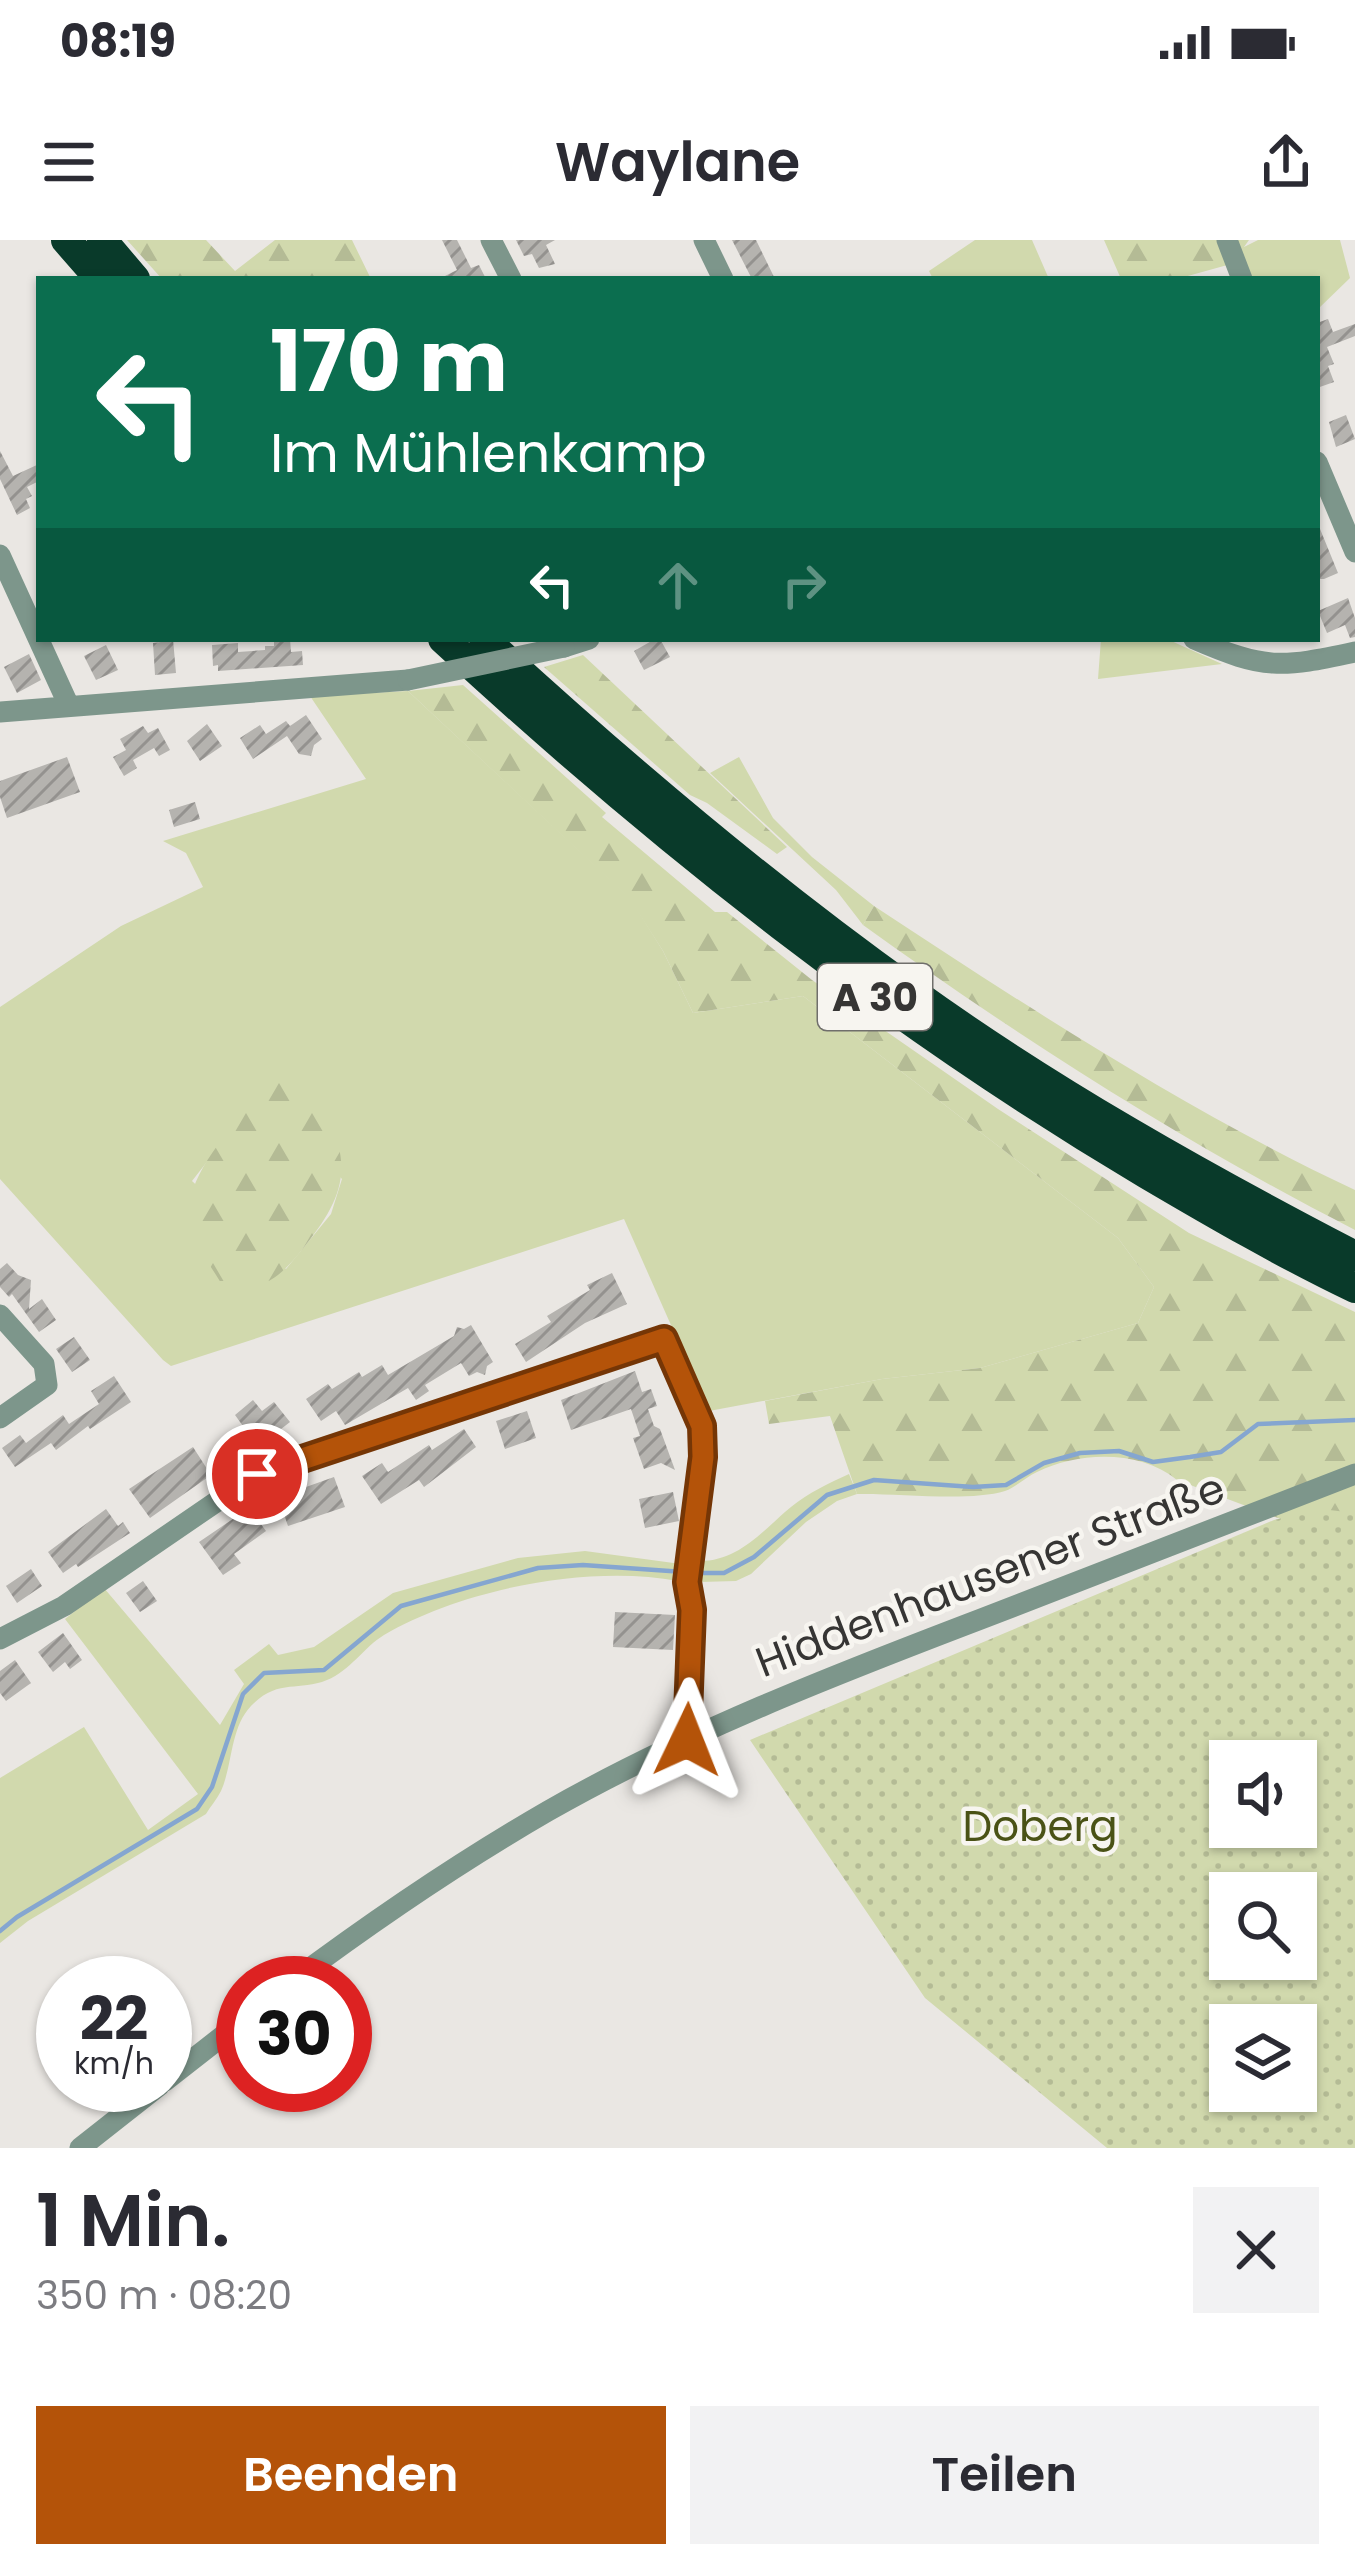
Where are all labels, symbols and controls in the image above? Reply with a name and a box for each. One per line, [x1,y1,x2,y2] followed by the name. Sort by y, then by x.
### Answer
[60,10,176,73] text: 08:19
[555,124,800,200] text: Waylane
[36,129,102,195] icon: menu
[1253,129,1319,195] icon: share
[270,303,508,420] text: 170 m
[72,324,228,480] icon: left
[270,415,707,491] text: Im Mühlenkamp
[519,552,585,618] icon: left
[645,552,711,618] icon: ahead
[771,552,837,618] icon: right
[818,964,932,1030] road number: A 30
[206,1423,308,1525] pin
[224,1441,290,1507] icon: arrive
[747,1458,1233,1692] street label: Hiddenhausener Straße
[624,1677,750,1803] position arrow
[1209,1740,1317,2112] map controls
[1209,1740,1317,1848] button: sound
[962,1797,1118,1856] park label: Doberg
[1209,1872,1317,1980] button: search
[216,1956,372,2112] speed limit sign: 30
[80,1977,148,2061] text: 22
[1209,2004,1317,2112] button: layers
[74,2042,154,2085] text: km/h
[36,2170,230,2271] text: 1 Min.
[1193,2187,1319,2313] button: close
[36,2268,292,2323] text: 350 m · 08:20
[36,2406,666,2544] button: Beenden
[690,2406,1319,2544] button: Teilen

